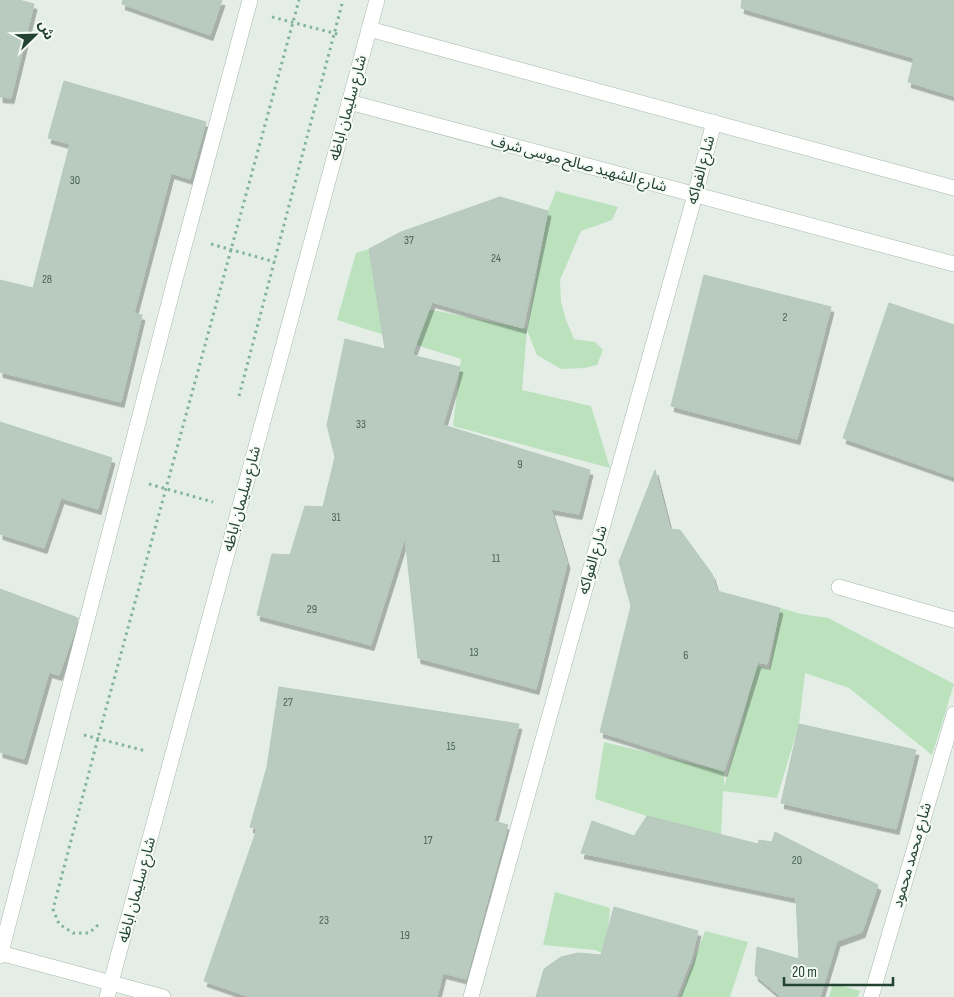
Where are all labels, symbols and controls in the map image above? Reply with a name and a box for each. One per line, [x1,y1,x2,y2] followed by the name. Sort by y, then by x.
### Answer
[10,10,60,60] north arrow
[35,18,58,42] text: ش
[325,53,373,163] street label: شارع سليمان اباظه
[488,131,669,199] street label: شارع الشهيد صالح موسى شرف
[683,133,721,207] street label: شارع الفواكه
[70,173,80,188] house number: 30
[404,233,414,248] house number: 37
[491,251,501,266] house number: 24
[42,272,52,287] house number: 28
[783,310,788,325] house number: 2
[356,417,366,432] house number: 33
[219,444,267,554] street label: شارع سليمان اباظه
[517,457,523,472] house number: 9
[331,510,341,525] house number: 31
[574,523,614,597] street label: شارع الفواكه
[492,551,501,566] house number: 11
[307,602,317,617] house number: 29
[469,645,479,660] house number: 13
[683,648,689,663] house number: 6
[283,695,293,710] house number: 27
[446,739,456,754] house number: 15
[888,800,938,910] street label: شارع محمد محمود
[424,833,433,848] house number: 17
[114,835,162,945] street label: شارع سليمان اباظه
[792,853,802,868] house number: 20
[319,913,329,928] house number: 23
[400,928,410,943] house number: 19
[784,954,893,986] scale bar
[792,963,817,982] text: 20 m

